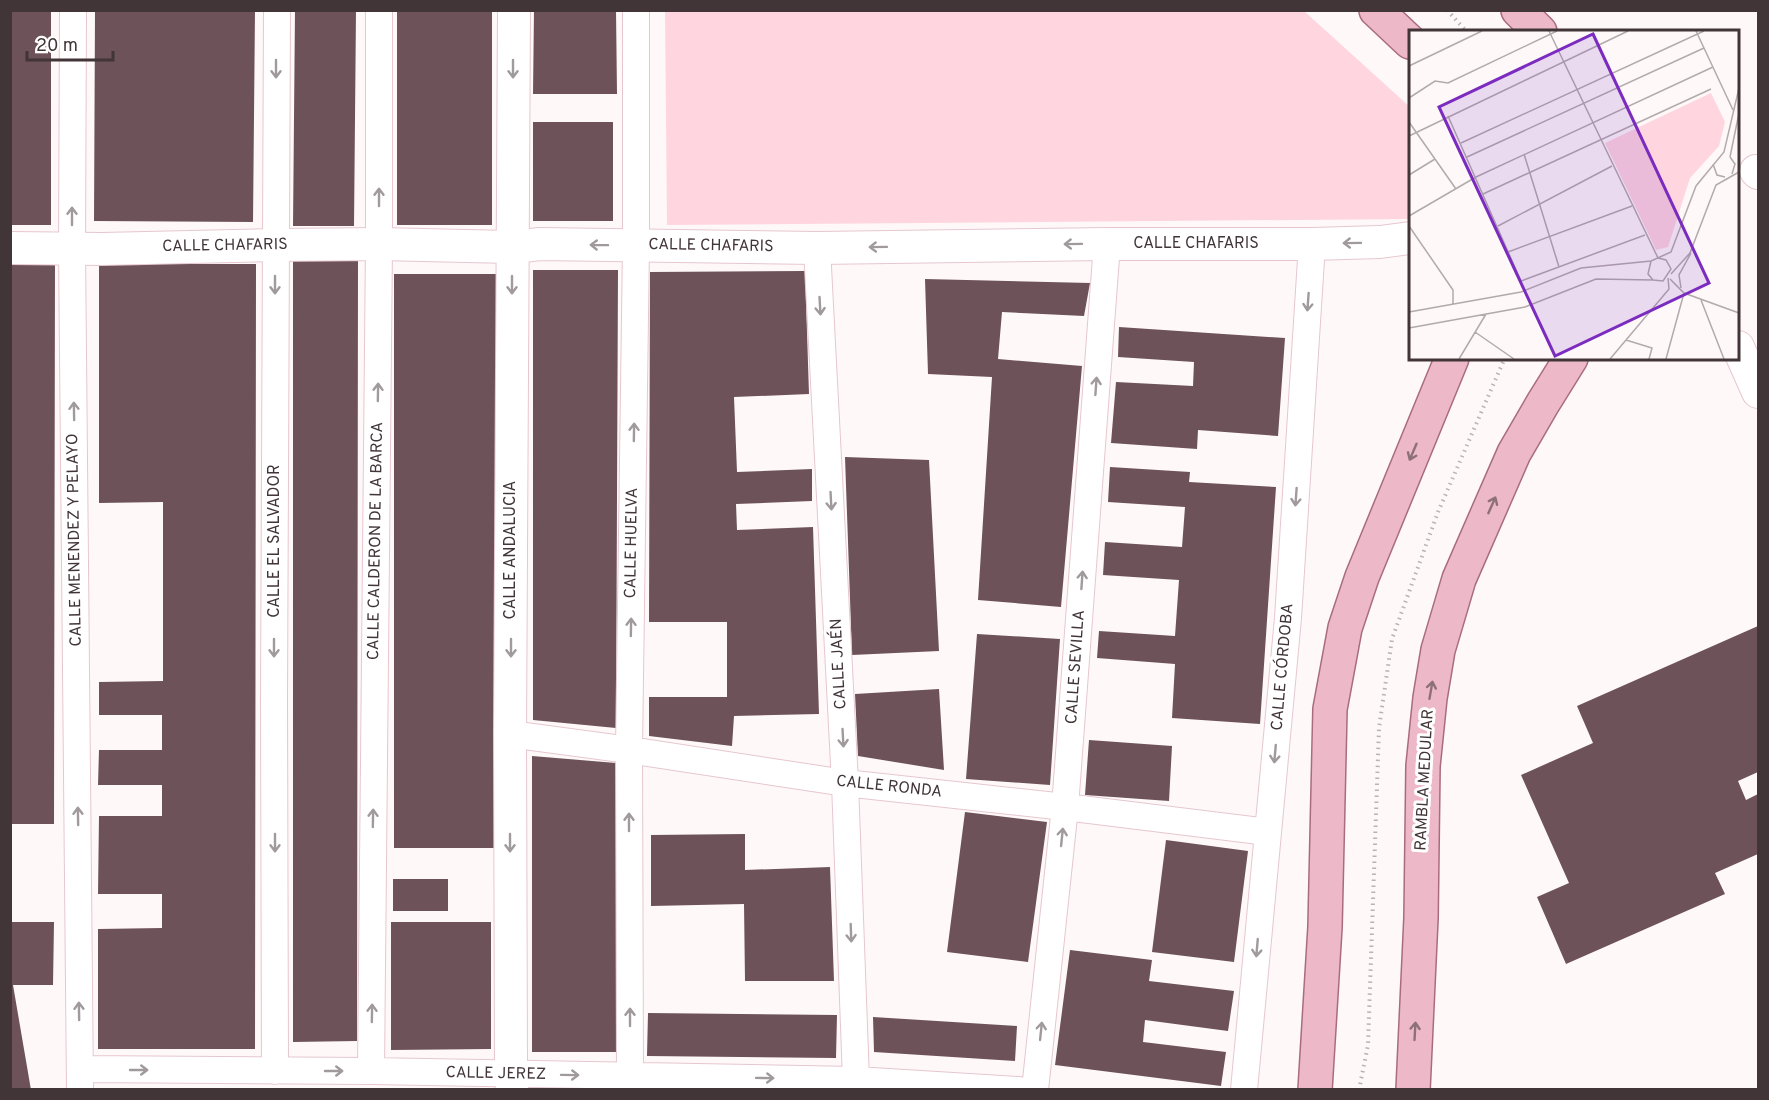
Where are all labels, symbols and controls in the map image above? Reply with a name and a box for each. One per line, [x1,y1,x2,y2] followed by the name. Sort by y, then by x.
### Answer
[27,24,112,62] scale bar
[1409,30,1739,360] inset map
[36,35,78,58] text: 20 m
[271,58,282,78] one-way arrow
[507,58,519,78] one-way arrow
[373,187,385,207] one-way arrow
[66,207,78,227] one-way arrow
[1133,234,1259,254] street label: CALLE CHAFARIS
[162,235,288,257] street label: CALLE CHAFARIS
[648,235,774,257] street label: CALLE CHAFARIS
[1343,237,1363,249] one-way arrow
[590,239,610,251] one-way arrow
[1064,239,1084,250] one-way arrow
[869,241,889,253] one-way arrow
[269,274,281,294] one-way arrow
[506,274,518,294] one-way arrow
[1303,292,1314,311] one-way arrow
[815,296,826,316] one-way arrow
[1091,376,1102,396] one-way arrow
[372,382,384,402] one-way arrow
[68,402,80,422] one-way arrow
[364,422,388,660] street label: CALLE CALDERON DE LA BARCA
[628,423,639,443] one-way arrow
[63,433,87,647] street label: CALLE MENENDEZ Y PELAYO
[1407,442,1418,460] one-way arrow
[265,464,285,618] street label: CALLE EL SALVADOR
[501,480,521,619] street label: CALLE ANDALUCIA
[1290,486,1301,506] one-way arrow
[621,487,643,599] street label: CALLE HUELVA
[825,491,836,510] one-way arrow
[1486,497,1498,515] one-way arrow
[1077,571,1088,591] one-way arrow
[1265,602,1299,731] street label: CALLE CÓRDOBA
[1062,609,1090,725] street label: CALLE SEVILLA
[625,618,637,638] one-way arrow
[825,618,851,710] street label: CALLE JAÉN
[268,637,280,657] one-way arrow
[505,637,517,657] one-way arrow
[1426,680,1437,700] one-way arrow
[1411,709,1439,851] street label: RAMBLA MEDULAR
[837,727,848,747] one-way arrow
[1269,743,1280,763] one-way arrow
[835,771,943,803] street label: CALLE RONDA
[72,807,84,827] one-way arrow
[368,808,379,828] one-way arrow
[623,813,635,833] one-way arrow
[1057,828,1068,848] one-way arrow
[269,832,281,852] one-way arrow
[504,832,516,852] one-way arrow
[845,922,856,942] one-way arrow
[1251,937,1262,957] one-way arrow
[74,1002,85,1022] one-way arrow
[366,1003,377,1023] one-way arrow
[624,1008,636,1028] one-way arrow
[1036,1022,1047,1042] one-way arrow
[1410,1022,1421,1042] one-way arrow
[446,1063,546,1085] street label: CALLE JEREZ
[128,1064,148,1076] one-way arrow
[323,1065,343,1077] one-way arrow
[560,1069,580,1081] one-way arrow
[755,1073,775,1084] one-way arrow

